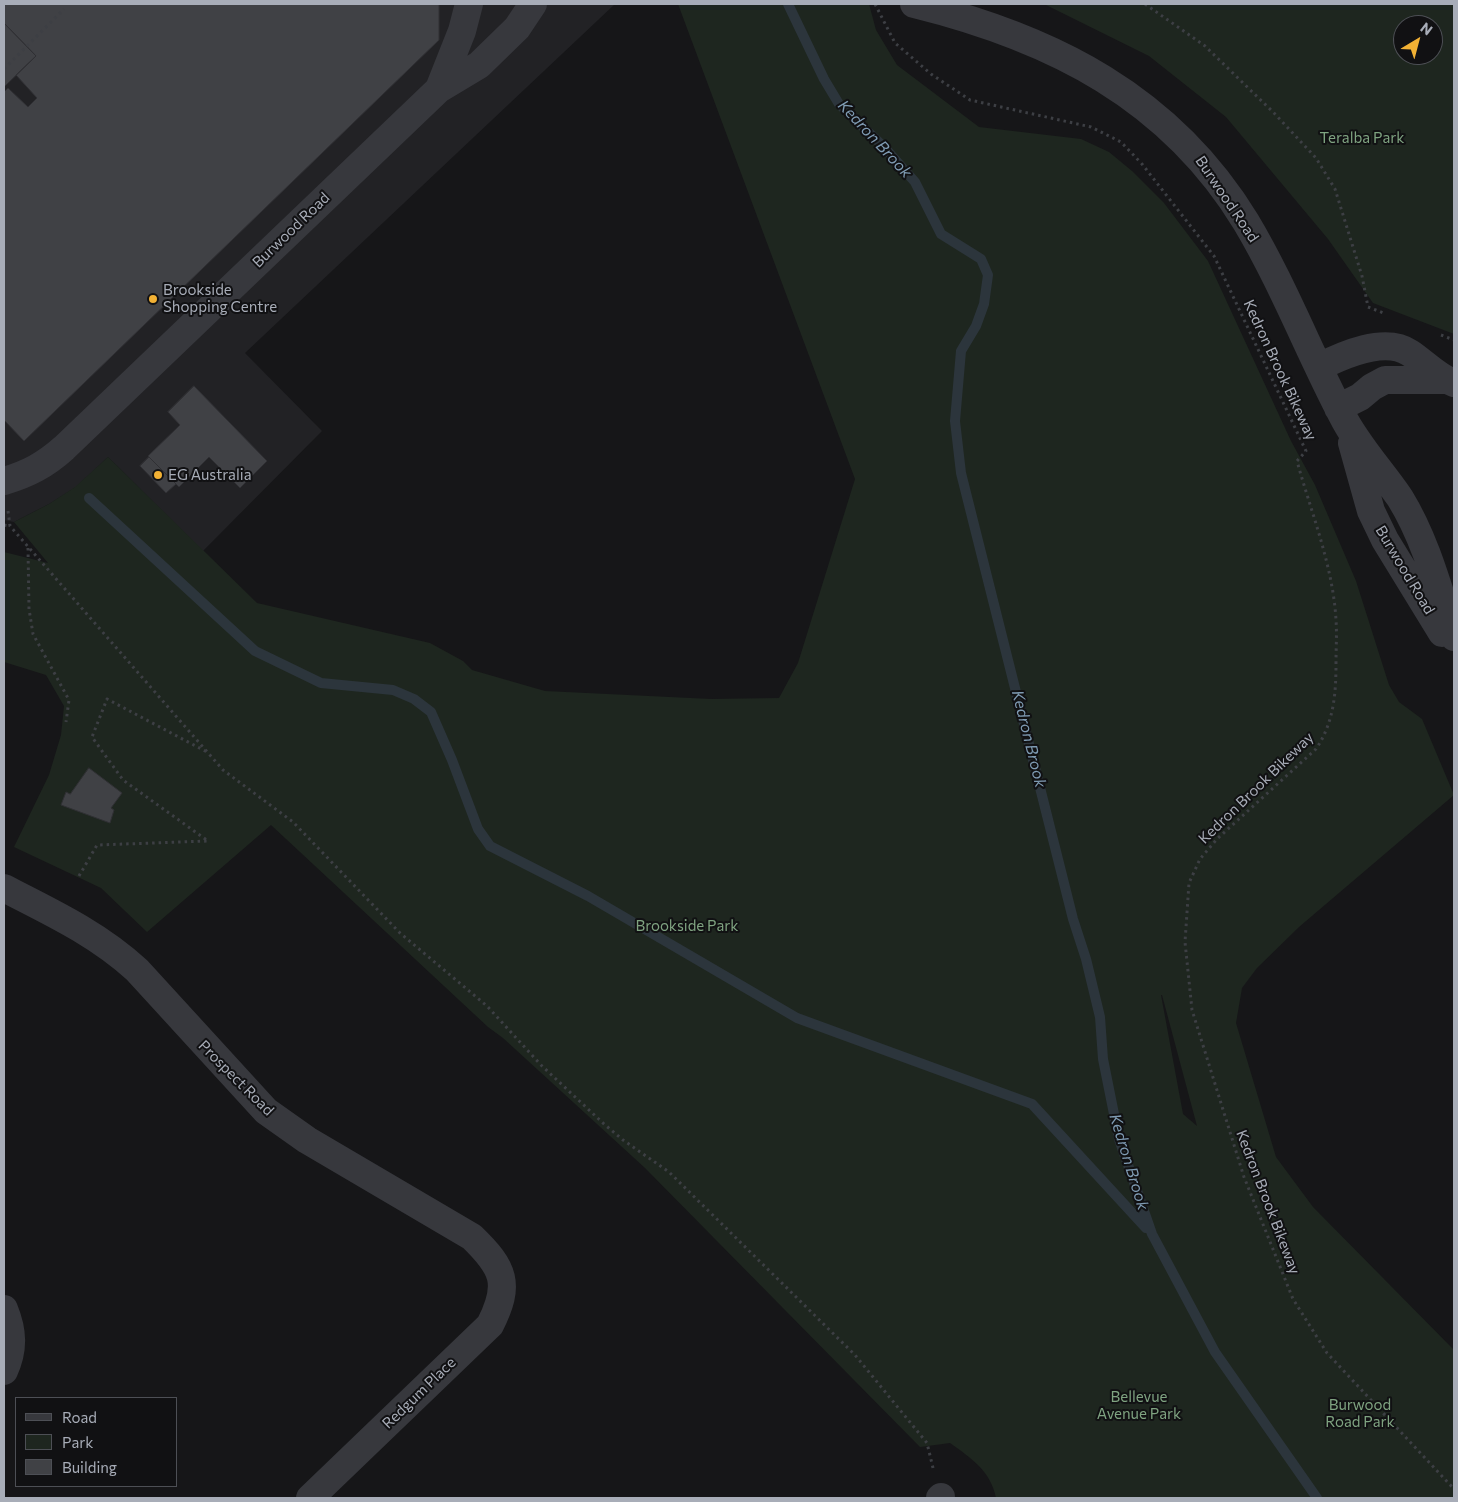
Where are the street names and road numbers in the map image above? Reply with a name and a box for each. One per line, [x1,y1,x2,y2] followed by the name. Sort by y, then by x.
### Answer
[1191,152,1263,246] street label: Burwood Road
[249,189,333,271] street label: Burwood Road
[1240,297,1320,443] street label: Kedron Brook Bikeway
[1371,522,1439,618] street label: Burwood Road
[1195,728,1317,848] street label: Kedron Brook Bikeway
[195,1037,277,1119] street label: Prospect Road
[1232,1127,1304,1277] street label: Kedron Brook Bikeway
[379,1354,459,1432] street label: Redgum Place

